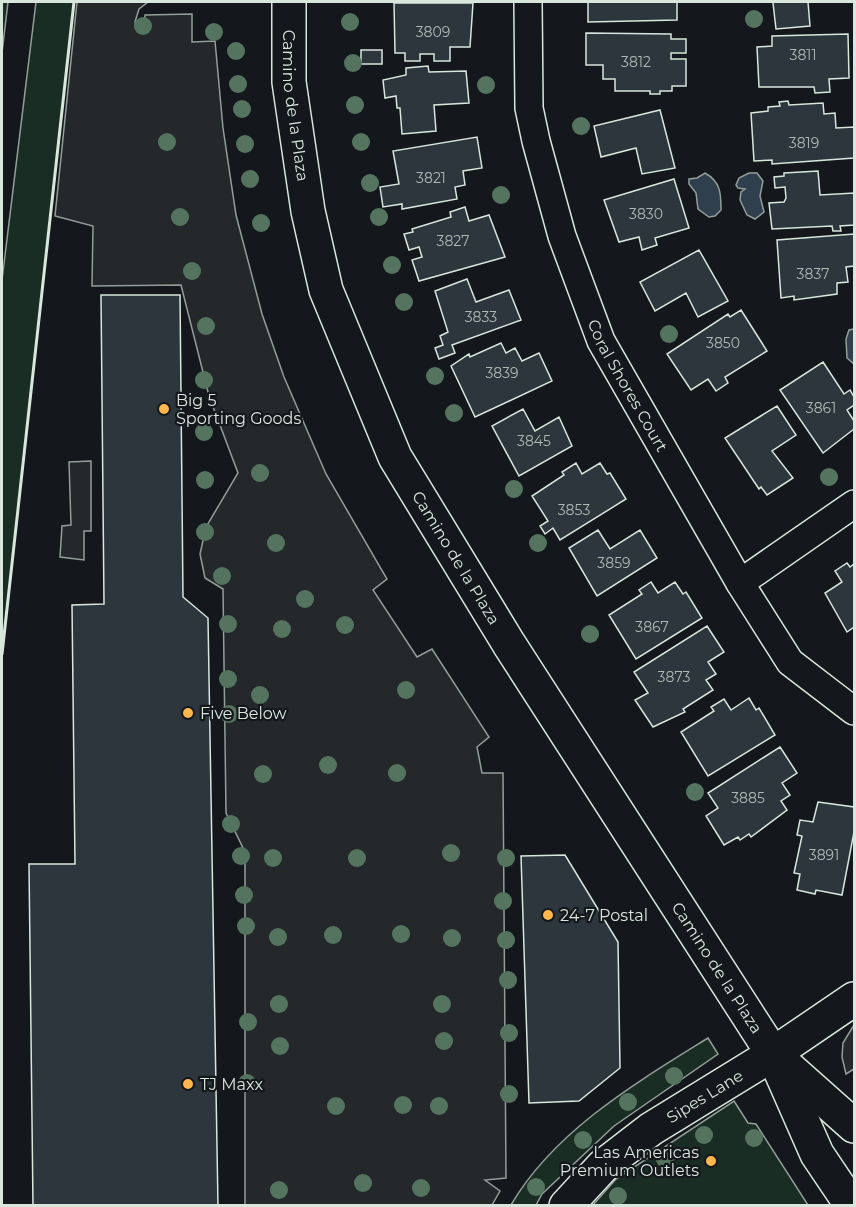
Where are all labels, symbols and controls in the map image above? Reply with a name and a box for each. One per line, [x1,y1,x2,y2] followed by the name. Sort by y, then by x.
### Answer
[416,23,450,41] house number: 3809
[280,30,313,183] street label: Camino de la Plaza
[790,46,816,64] house number: 3811
[621,53,651,71] house number: 3812
[789,134,819,152] house number: 3819
[416,169,446,187] house number: 3821
[629,205,663,223] house number: 3830
[437,232,470,250] house number: 3827
[797,265,829,283] house number: 3837
[465,308,497,326] house number: 3833
[584,317,672,455] street label: Coral Shores Court
[706,334,740,352] house number: 3850
[485,364,519,382] house number: 3839
[176,391,301,428] place label: Big 5 Sporting Goods
[806,399,836,417] house number: 3861
[157,402,171,416] marker: Big 5 Sporting Goods
[517,432,551,450] house number: 3845
[409,488,504,628] street label: Camino de la Plaza
[558,501,590,519] house number: 3853
[597,554,631,572] house number: 3859
[635,618,669,636] house number: 3867
[658,668,691,686] house number: 3873
[200,704,287,723] place label: Five Below
[181,706,195,720] marker: Five Below
[731,789,765,807] house number: 3885
[809,846,839,864] house number: 3891
[668,898,767,1037] street label: Camino de la Plaza
[560,906,648,925] place label: 24-7 Postal
[541,908,555,922] marker: 24-7 Postal
[663,1065,746,1127] street label: Sipes Lane
[200,1075,263,1094] place label: TJ Maxx
[181,1077,195,1091] marker: TJ Maxx
[560,1143,699,1180] place label: Las Americas Premium Outlets
[704,1154,718,1168] marker: Las Americas Premium Outlets

